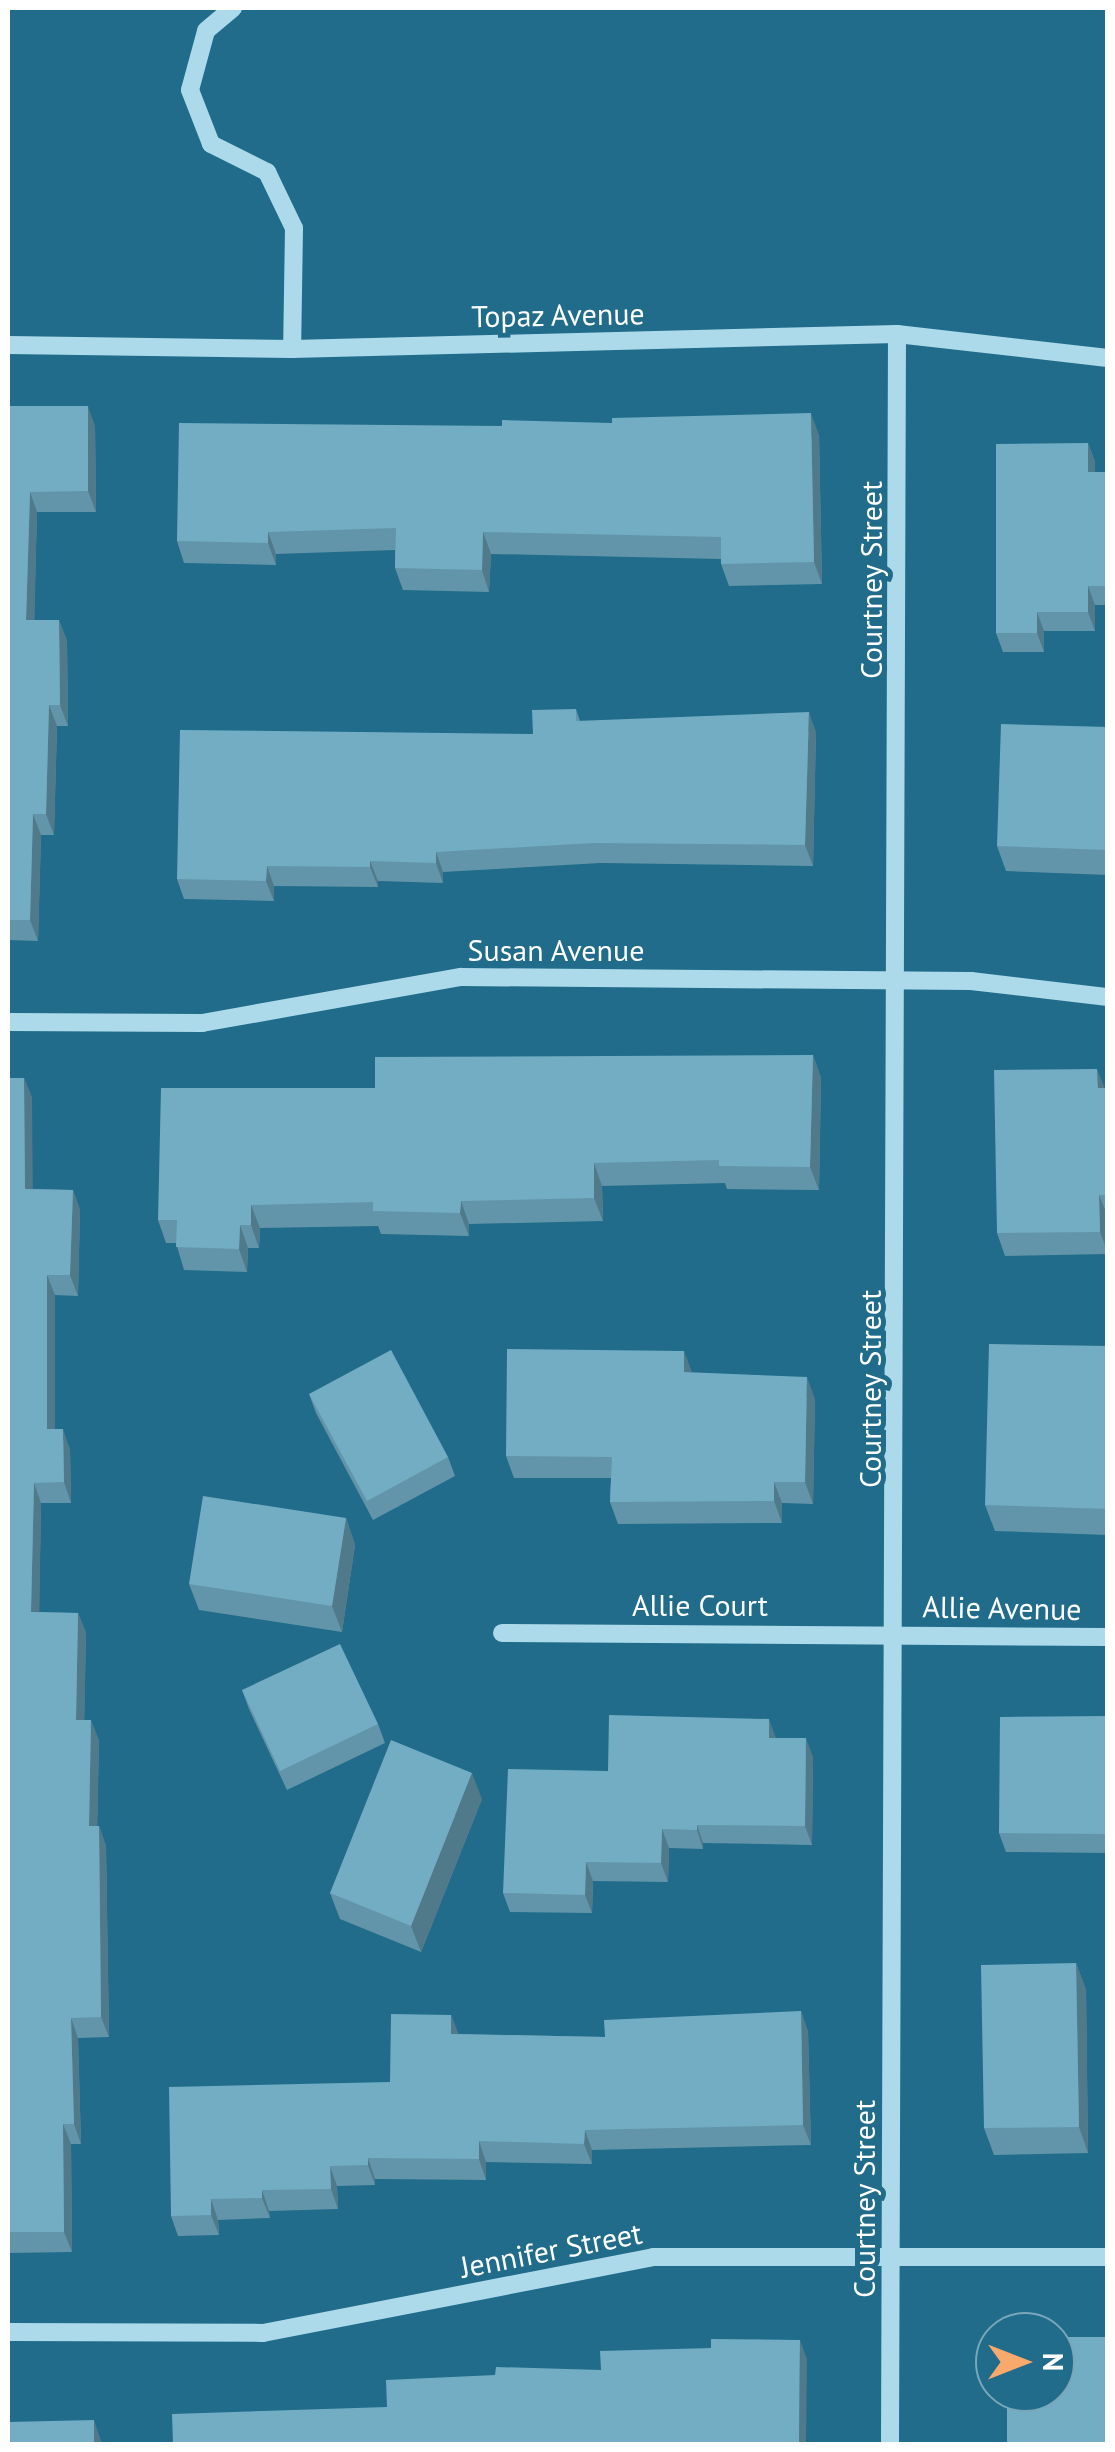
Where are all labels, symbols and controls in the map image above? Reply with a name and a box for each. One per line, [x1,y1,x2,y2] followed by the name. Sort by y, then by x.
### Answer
[470,295,646,335] street label: Topaz Avenue
[853,480,889,680] street label: Courtney Street
[467,932,645,968] street label: Susan Avenue
[852,1289,888,1489] street label: Courtney Street
[632,1587,768,1623] street label: Allie Court
[922,1589,1082,1627] street label: Allie Avenue
[846,2099,882,2299] street label: Courtney Street
[457,2215,645,2285] street label: Jennifer Street
[975,2312,1075,2412] north arrow
[1035,2353,1072,2371] text: N

